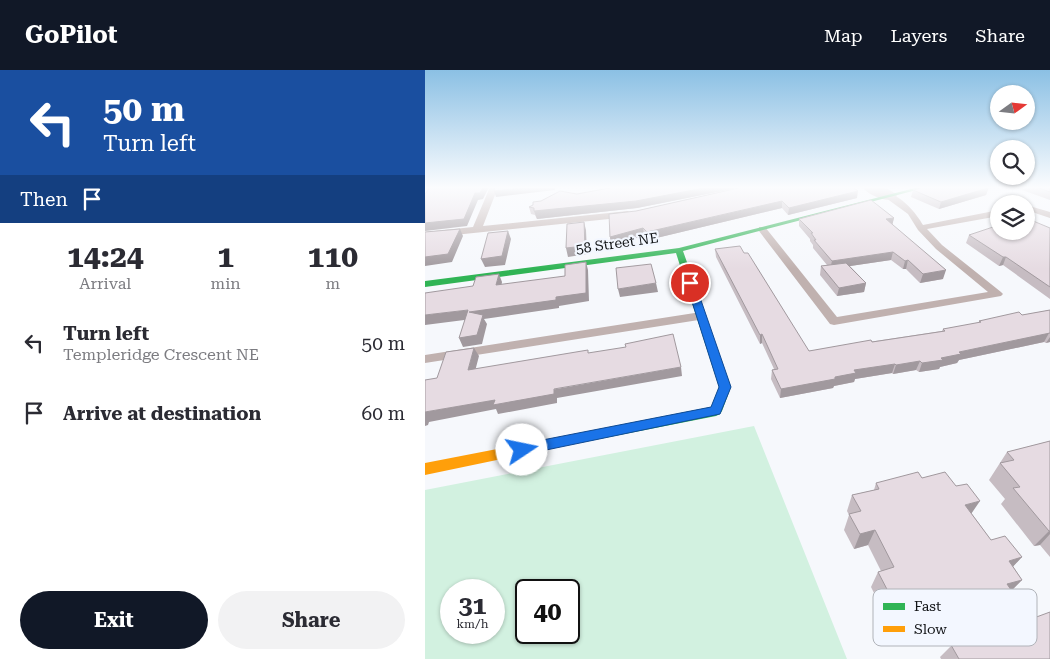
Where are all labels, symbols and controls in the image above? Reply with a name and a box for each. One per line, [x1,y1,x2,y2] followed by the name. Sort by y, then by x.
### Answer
[25,21,117,49] text: GoPilot
[824,25,863,46] text: Map
[891,25,947,46] text: Layers
[975,25,1025,46] text: Share
[990,85,1035,130] north arrow
[990,85,1035,240] map controls
[103,89,185,130] text: 50 m
[20,90,85,155] icon: left
[103,131,196,156] text: Turn left
[990,140,1035,185] button: search
[78,185,106,213] icon: arrive
[20,188,68,211] text: Then
[990,195,1035,240] button: layers
[575,229,659,257] street label: 58 Street NE
[67,239,144,274] text: 14:24
[217,239,234,274] text: 1
[308,239,358,274] text: 110
[669,262,711,304] pin
[676,269,704,297] icon: arrive
[79,274,131,293] text: Arrival
[211,274,241,293] text: min
[325,274,340,293] text: m
[63,322,149,345] text: Turn left
[20,329,48,357] icon: left
[362,332,405,355] text: 50 m
[63,345,259,364] text: Templeridge Crescent NE
[20,399,48,427] icon: arrive
[63,402,261,425] text: Arrive at destination
[362,402,405,425] text: 60 m
[495,423,547,475] position arrow
[515,579,580,644] speed limit sign: 40
[873,589,1037,646] legend
[20,591,208,649] button: Exit
[218,591,405,649] button: Share
[458,591,487,620] text: 31
[914,598,941,614] text: Fast
[456,617,489,631] text: km/h
[914,621,947,637] text: Slow

